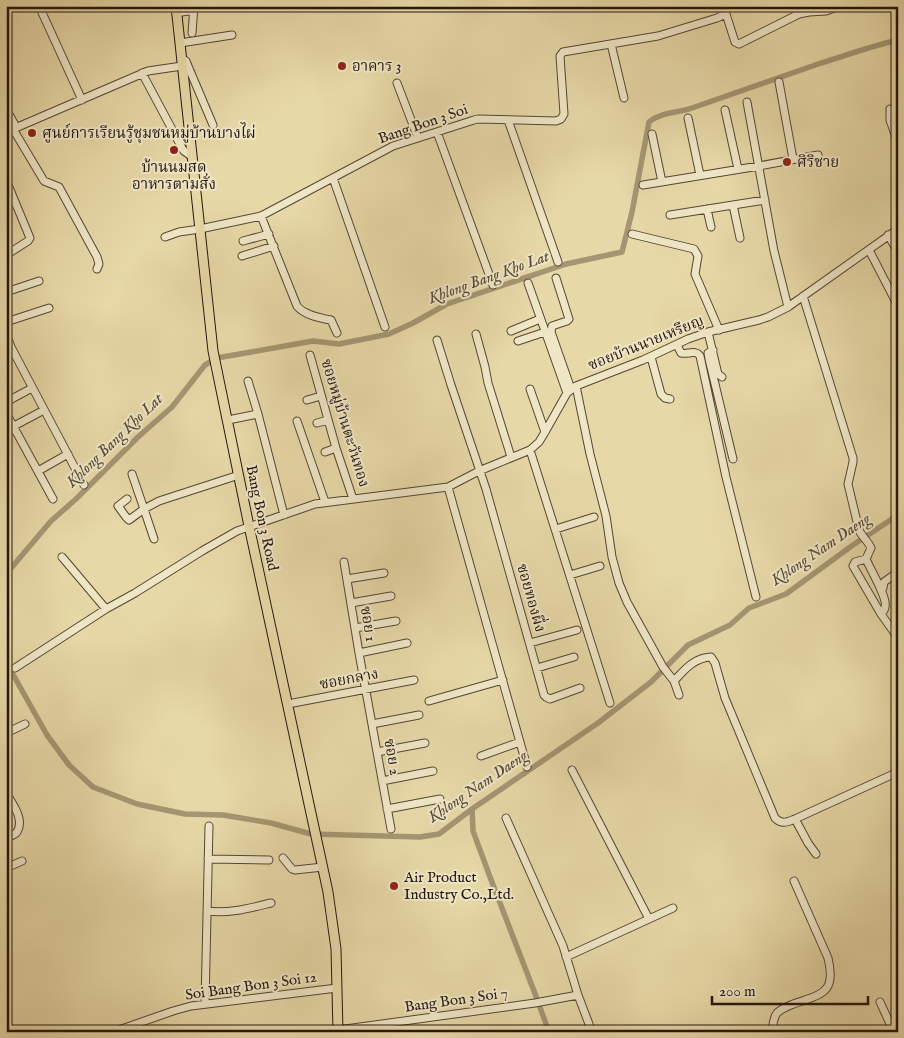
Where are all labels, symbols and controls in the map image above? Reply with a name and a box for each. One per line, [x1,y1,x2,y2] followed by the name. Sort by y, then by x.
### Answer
[352,57,401,76] place label: อาคาร 3
[336,60,348,72] marker: อาคาร 3
[376,100,470,148] street label: Bang Bon 3 Soi
[42,122,256,144] place label: ศูนย์การเรียนรู้ชุมชนหมู่บ้านบางไผ่
[26,127,38,139] marker: ศูนย์การเรียนรู้ชุมชนหมู่บ้านบางไผ่
[168,144,180,156] marker: บ้านนมสด อาหารตามสั่ง
[797,153,839,172] place label: ศิริชาย
[781,156,793,168] marker: ศิริชาย
[132,158,216,194] place label: บ้านนมสด อาหารตามสั่ง
[425,247,553,310] water label: Khlong Bang Kho Lat
[585,311,707,375] street label: ซอยบ้านนายเหรียญ
[316,357,374,489] street label: ซอยหมู่บ้านตะวันทอง
[62,389,168,493] water label: Khlong Bang Kho Lat
[241,463,283,574] street label: Bang Bon 3 Road
[767,509,875,591] water label: Khlong Nam Daeng
[512,561,552,634] street label: ซอยทองผึ่ง
[356,605,380,643] street label: ซอย 1
[318,664,380,694] street label: ซอยกลาง
[379,737,405,777] street label: ซอย 2
[424,746,532,828] water label: Khlong Nam Daeng
[403,868,514,904] place label: Air Product Industry Co.,Ltd.
[388,880,400,892] marker: Air Product Industry Co.,Ltd.
[184,967,318,1005] street label: Soi Bang Bon 3 Soi 12
[712,973,868,1005] scale bar
[719,982,756,1001] text: 200 m
[403,983,509,1017] street label: Bang Bon 3 Soi 7

